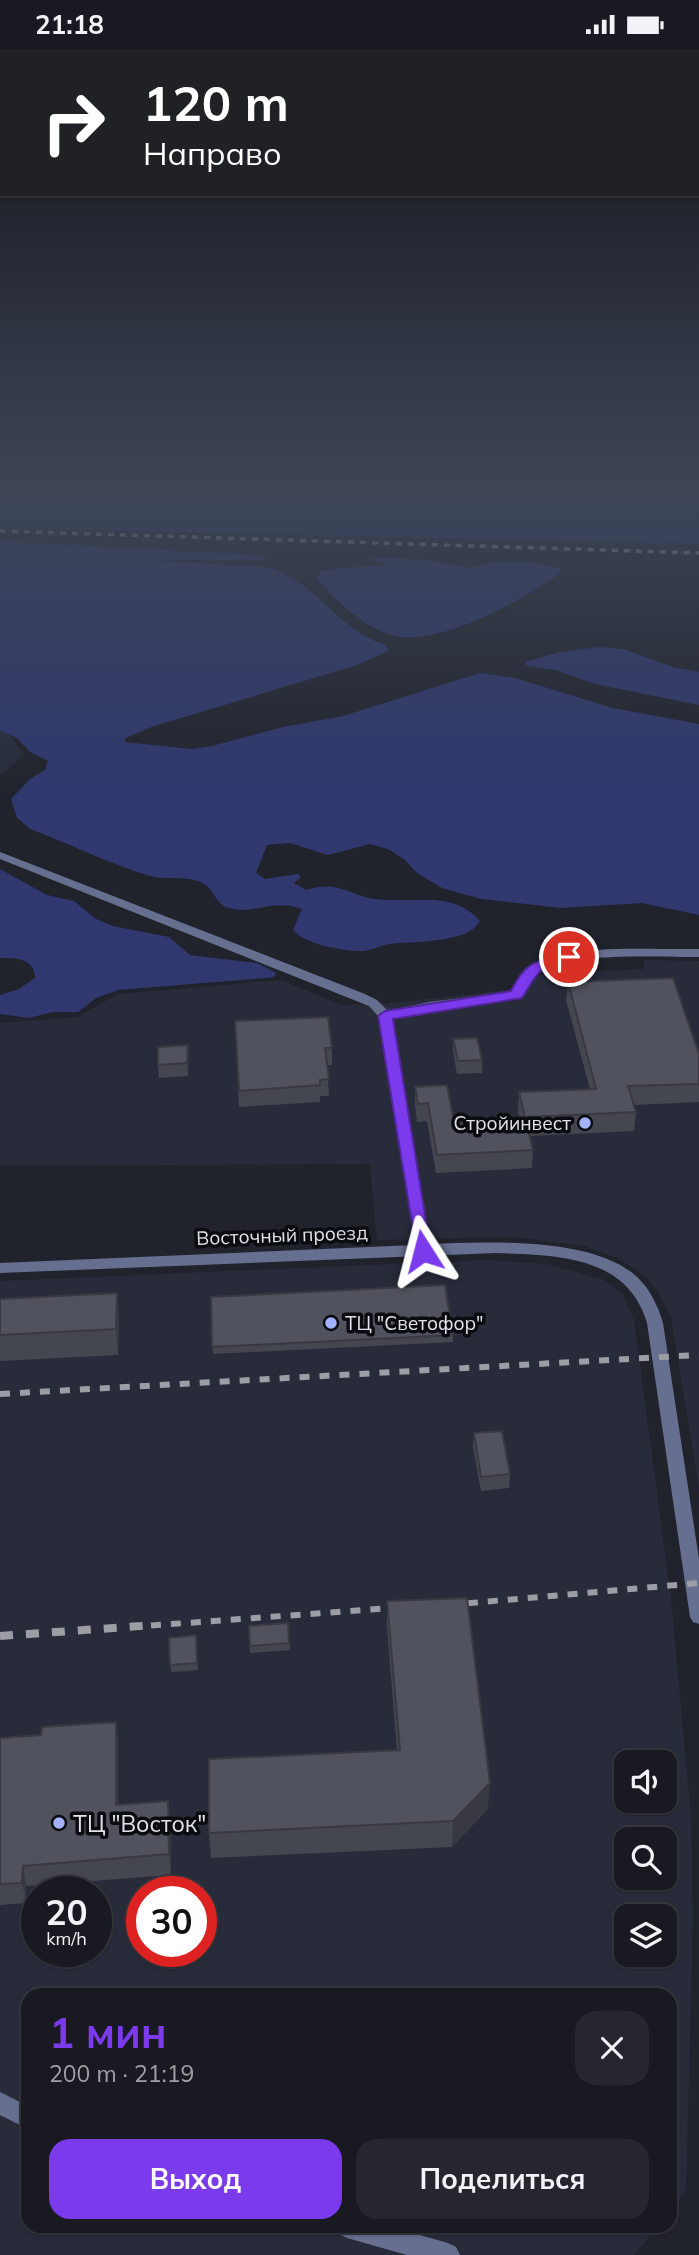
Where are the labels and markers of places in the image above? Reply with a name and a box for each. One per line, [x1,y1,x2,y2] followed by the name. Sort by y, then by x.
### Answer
[539,927,599,987] pin
[453,1111,571,1135] place label: Стройинвест
[577,1115,593,1131] marker: Стройинвест
[345,1311,484,1335] place label: ТЦ "Светофор"
[323,1315,339,1331] marker: ТЦ "Светофор"
[73,1809,206,1838] place label: ТЦ "Восток"
[51,1815,67,1831] marker: ТЦ "Восток"

